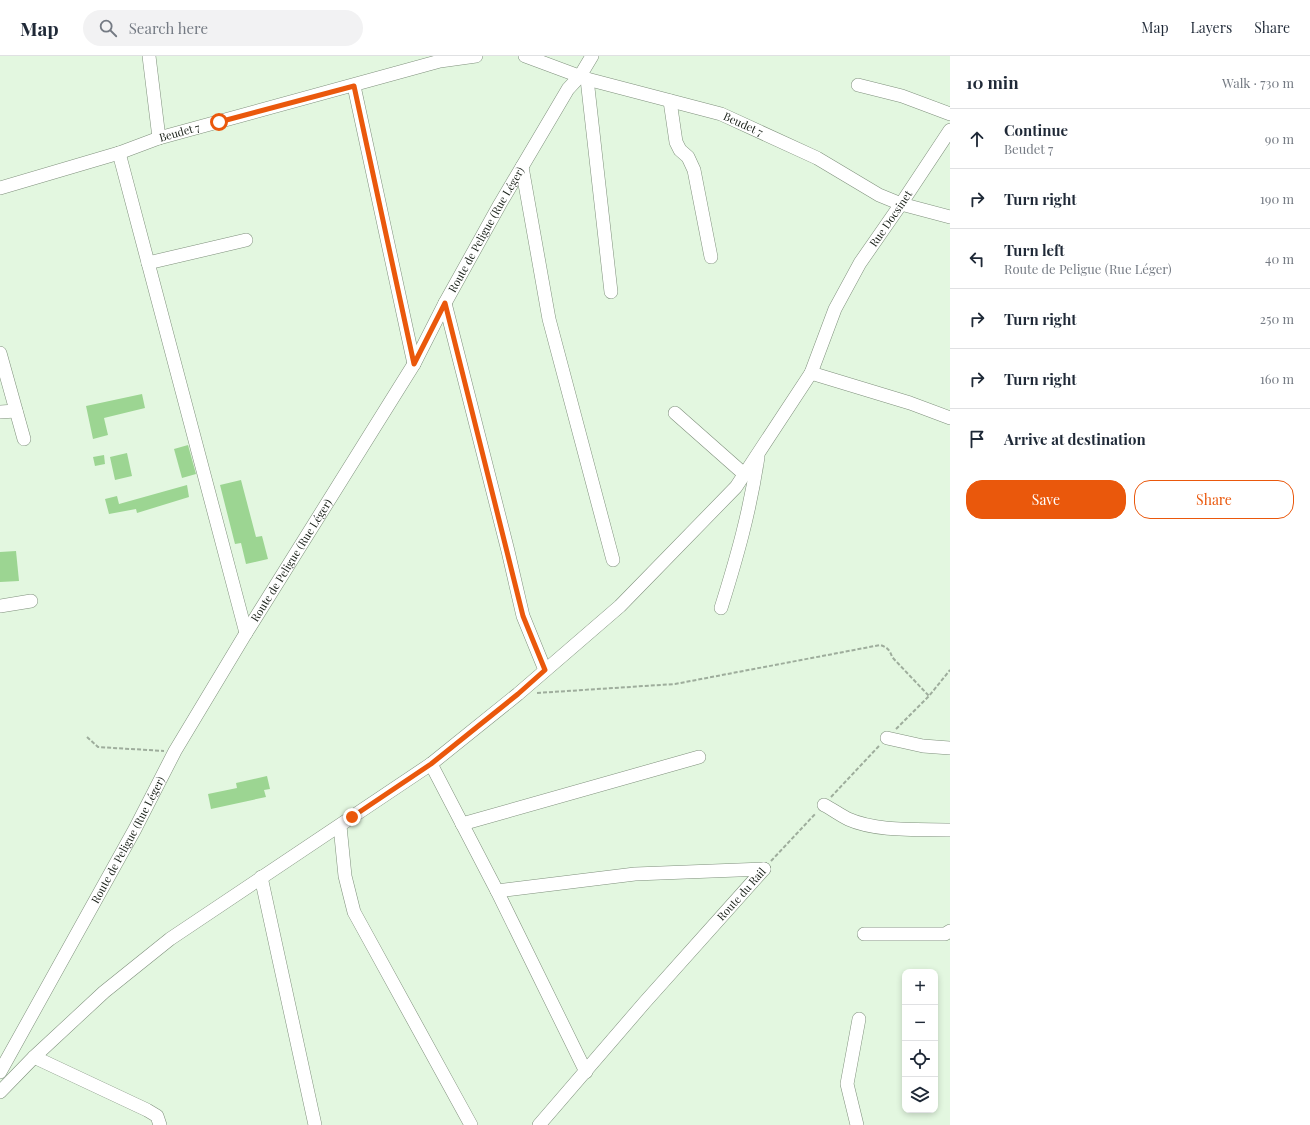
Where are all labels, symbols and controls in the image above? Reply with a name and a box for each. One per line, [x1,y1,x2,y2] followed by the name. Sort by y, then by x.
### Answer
[83,10,363,46] search box
[20,15,59,41] text: Map
[97,17,119,39] icon: search
[129,18,208,38] text: Search here
[1141,18,1169,37] text: Map
[1191,18,1232,37] text: Layers
[1254,18,1290,37] text: Share
[966,71,1019,93] text: 10 min
[1222,74,1294,91] text: Walk · 730 m
[721,108,766,139] street label: Beudet 7
[210,113,228,131] route start
[157,119,202,145] street label: Beudet 7
[1004,120,1068,140] text: Continue
[966,128,988,150] icon: ahead
[1265,130,1294,147] text: 90 m
[1004,140,1053,157] text: Beudet 7
[444,164,527,295] street label: Route de Peligue (Rue Léger)
[866,187,915,249] street label: Rue Docsinet
[966,188,988,210] icon: right
[1004,189,1077,209] text: Turn right
[1260,190,1294,207] text: 190 m
[1004,240,1065,260] text: Turn left
[966,248,988,270] icon: left
[1265,250,1294,267] text: 40 m
[1004,260,1172,277] text: Route de Peligue (Rue Léger)
[966,308,988,330] icon: right
[1004,309,1077,329] text: Turn right
[1260,310,1294,327] text: 250 m
[966,368,988,390] icon: right
[1004,369,1077,389] text: Turn right
[1260,370,1294,387] text: 160 m
[966,428,988,450] icon: arrive
[1004,429,1146,449] text: Arrive at destination
[966,480,1126,519] button: Save
[1134,480,1294,519] button: Share
[247,496,335,624] street label: Route de Peligue (Rue Léger)
[87,774,168,906] street label: Route de Peligue (Rue Léger)
[343,808,361,826] route end
[713,864,769,924] street label: Route du Rail
[902,969,938,1113] map controls
[902,969,938,1005] button: +
[902,1005,938,1041] button: −
[902,1041,938,1077] button: locate
[902,1077,938,1113] button: layers

